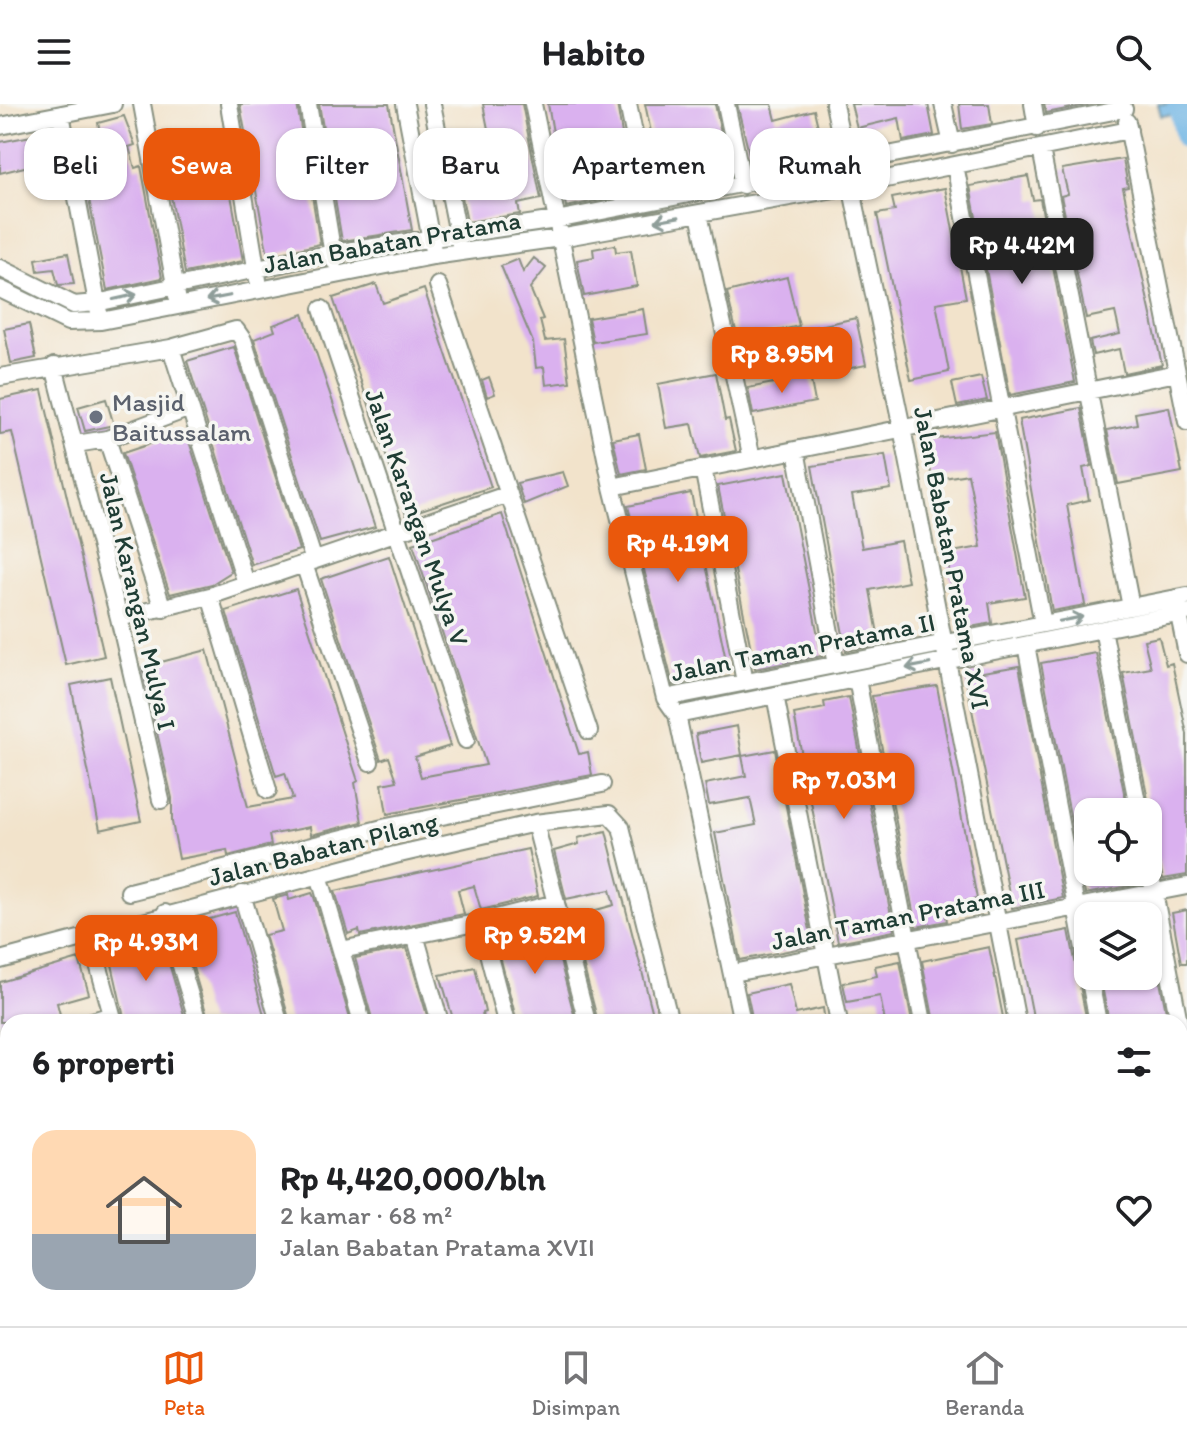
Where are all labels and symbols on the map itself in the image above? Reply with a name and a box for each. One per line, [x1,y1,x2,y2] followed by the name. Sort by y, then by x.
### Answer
[261,204,523,280] street label: Jalan Babatan Pratama
[655,213,680,228] one-way arrow
[939,218,1105,286] pin: Rp 4.42M
[111,289,137,304] one-way arrow
[206,291,231,306] one-way arrow
[699,327,865,395] pin: Rp 8.95M
[358,384,476,650] street label: Jalan Karangan Mulya V
[112,386,251,448] place label: Masjid Baitussalam
[907,404,997,712] street label: Jalan Babatan Pratama XVI
[87,408,105,426] marker: Masjid Baitussalam
[93,469,183,733] street label: Jalan Karangan Mulya I
[595,516,761,584] pin: Rp 4.19M
[668,606,938,688] street label: Jalan Taman Pratama II
[1058,610,1083,625] one-way arrow
[906,660,932,675] one-way arrow
[761,753,927,821] pin: Rp 7.03M
[205,805,442,893] street label: Jalan Babatan Pilang
[768,873,1048,957] street label: Jalan Taman Pratama III
[452,908,618,976] pin: Rp 9.52M
[63,915,229,983] pin: Rp 4.93M

